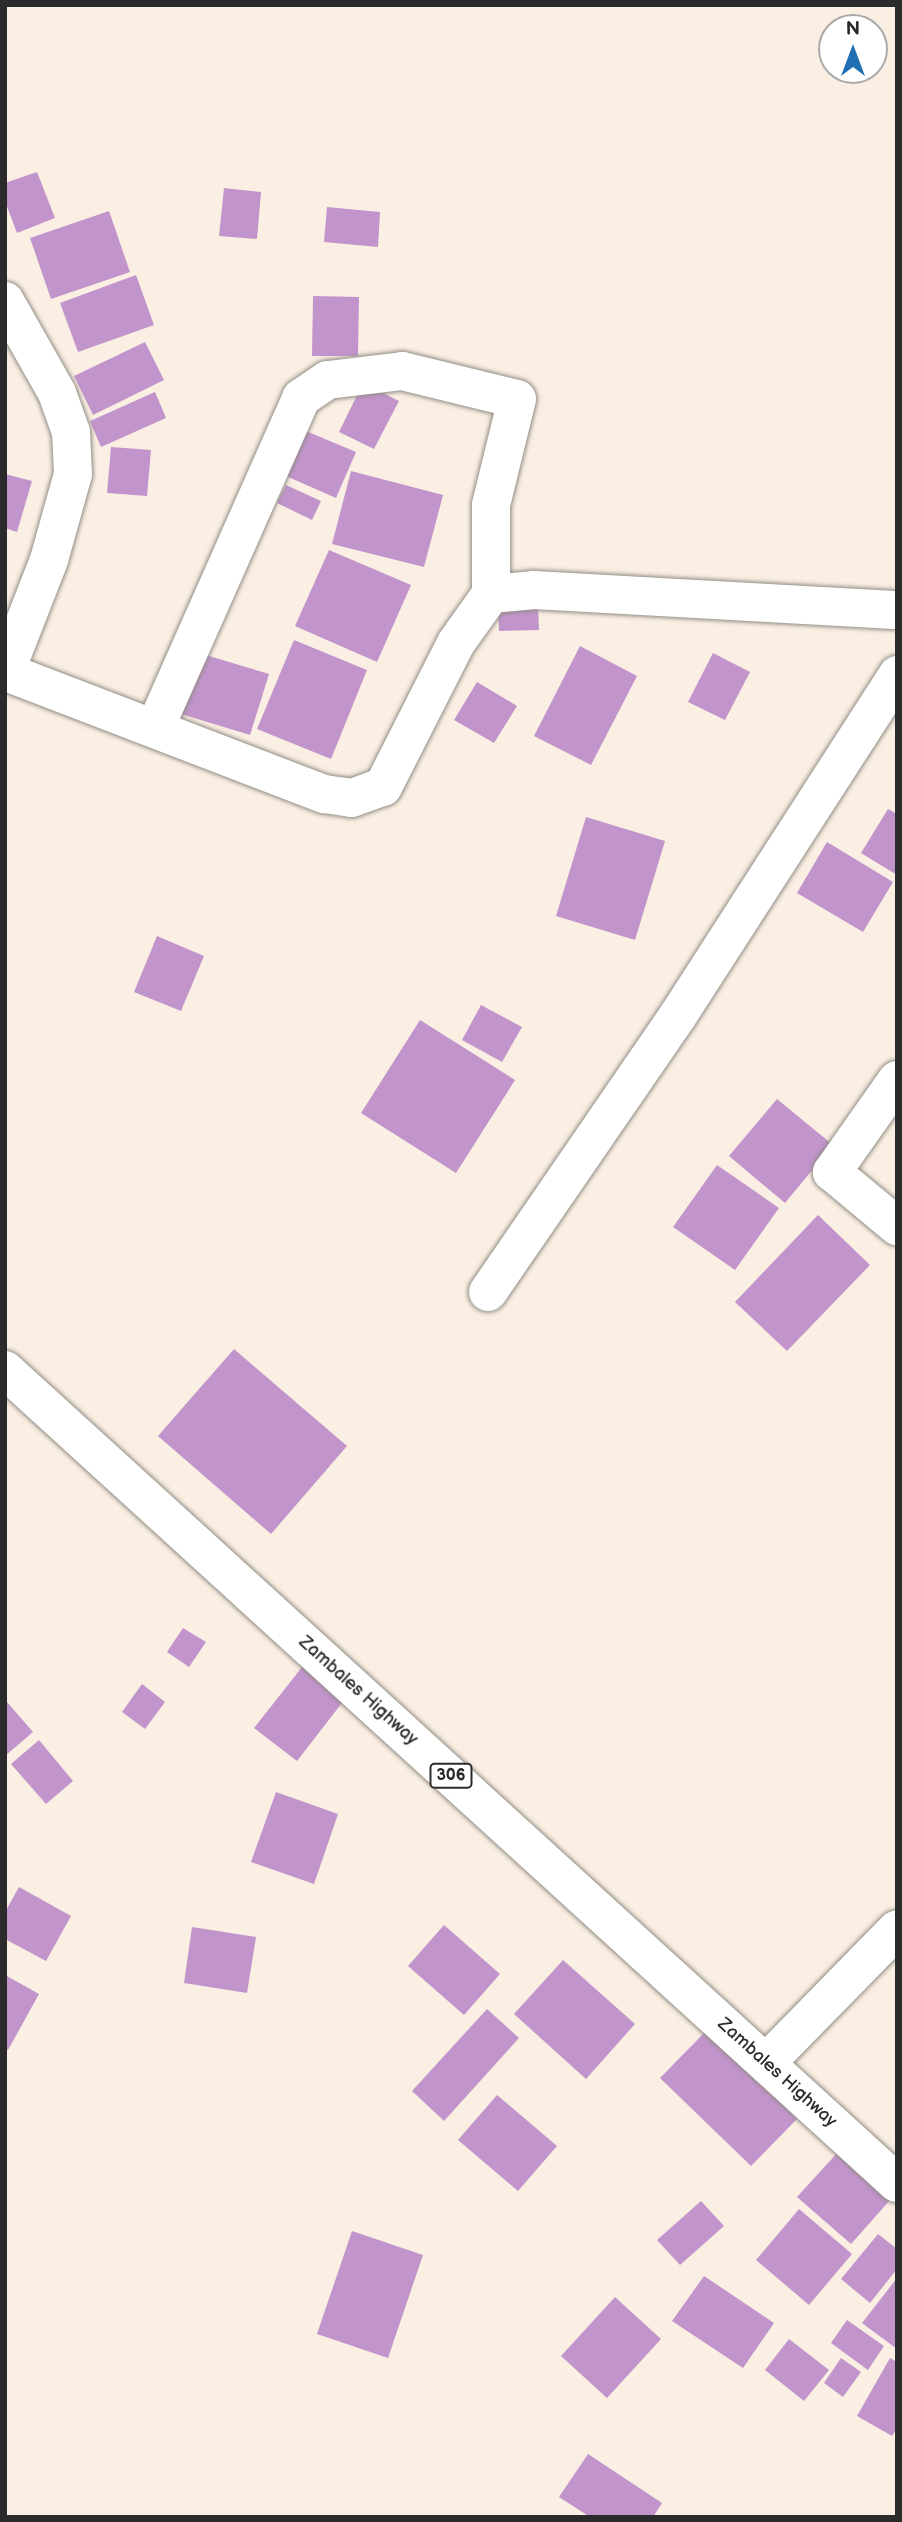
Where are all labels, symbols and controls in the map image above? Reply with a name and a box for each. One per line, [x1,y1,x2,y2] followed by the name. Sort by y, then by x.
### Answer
[818,14,888,84] north arrow
[846,18,860,41] text: N
[294,1632,422,1750] street label: Zambales Highway
[428,1764,474,1788] road number: 306
[713,2014,841,2132] street label: Zambales Highway

